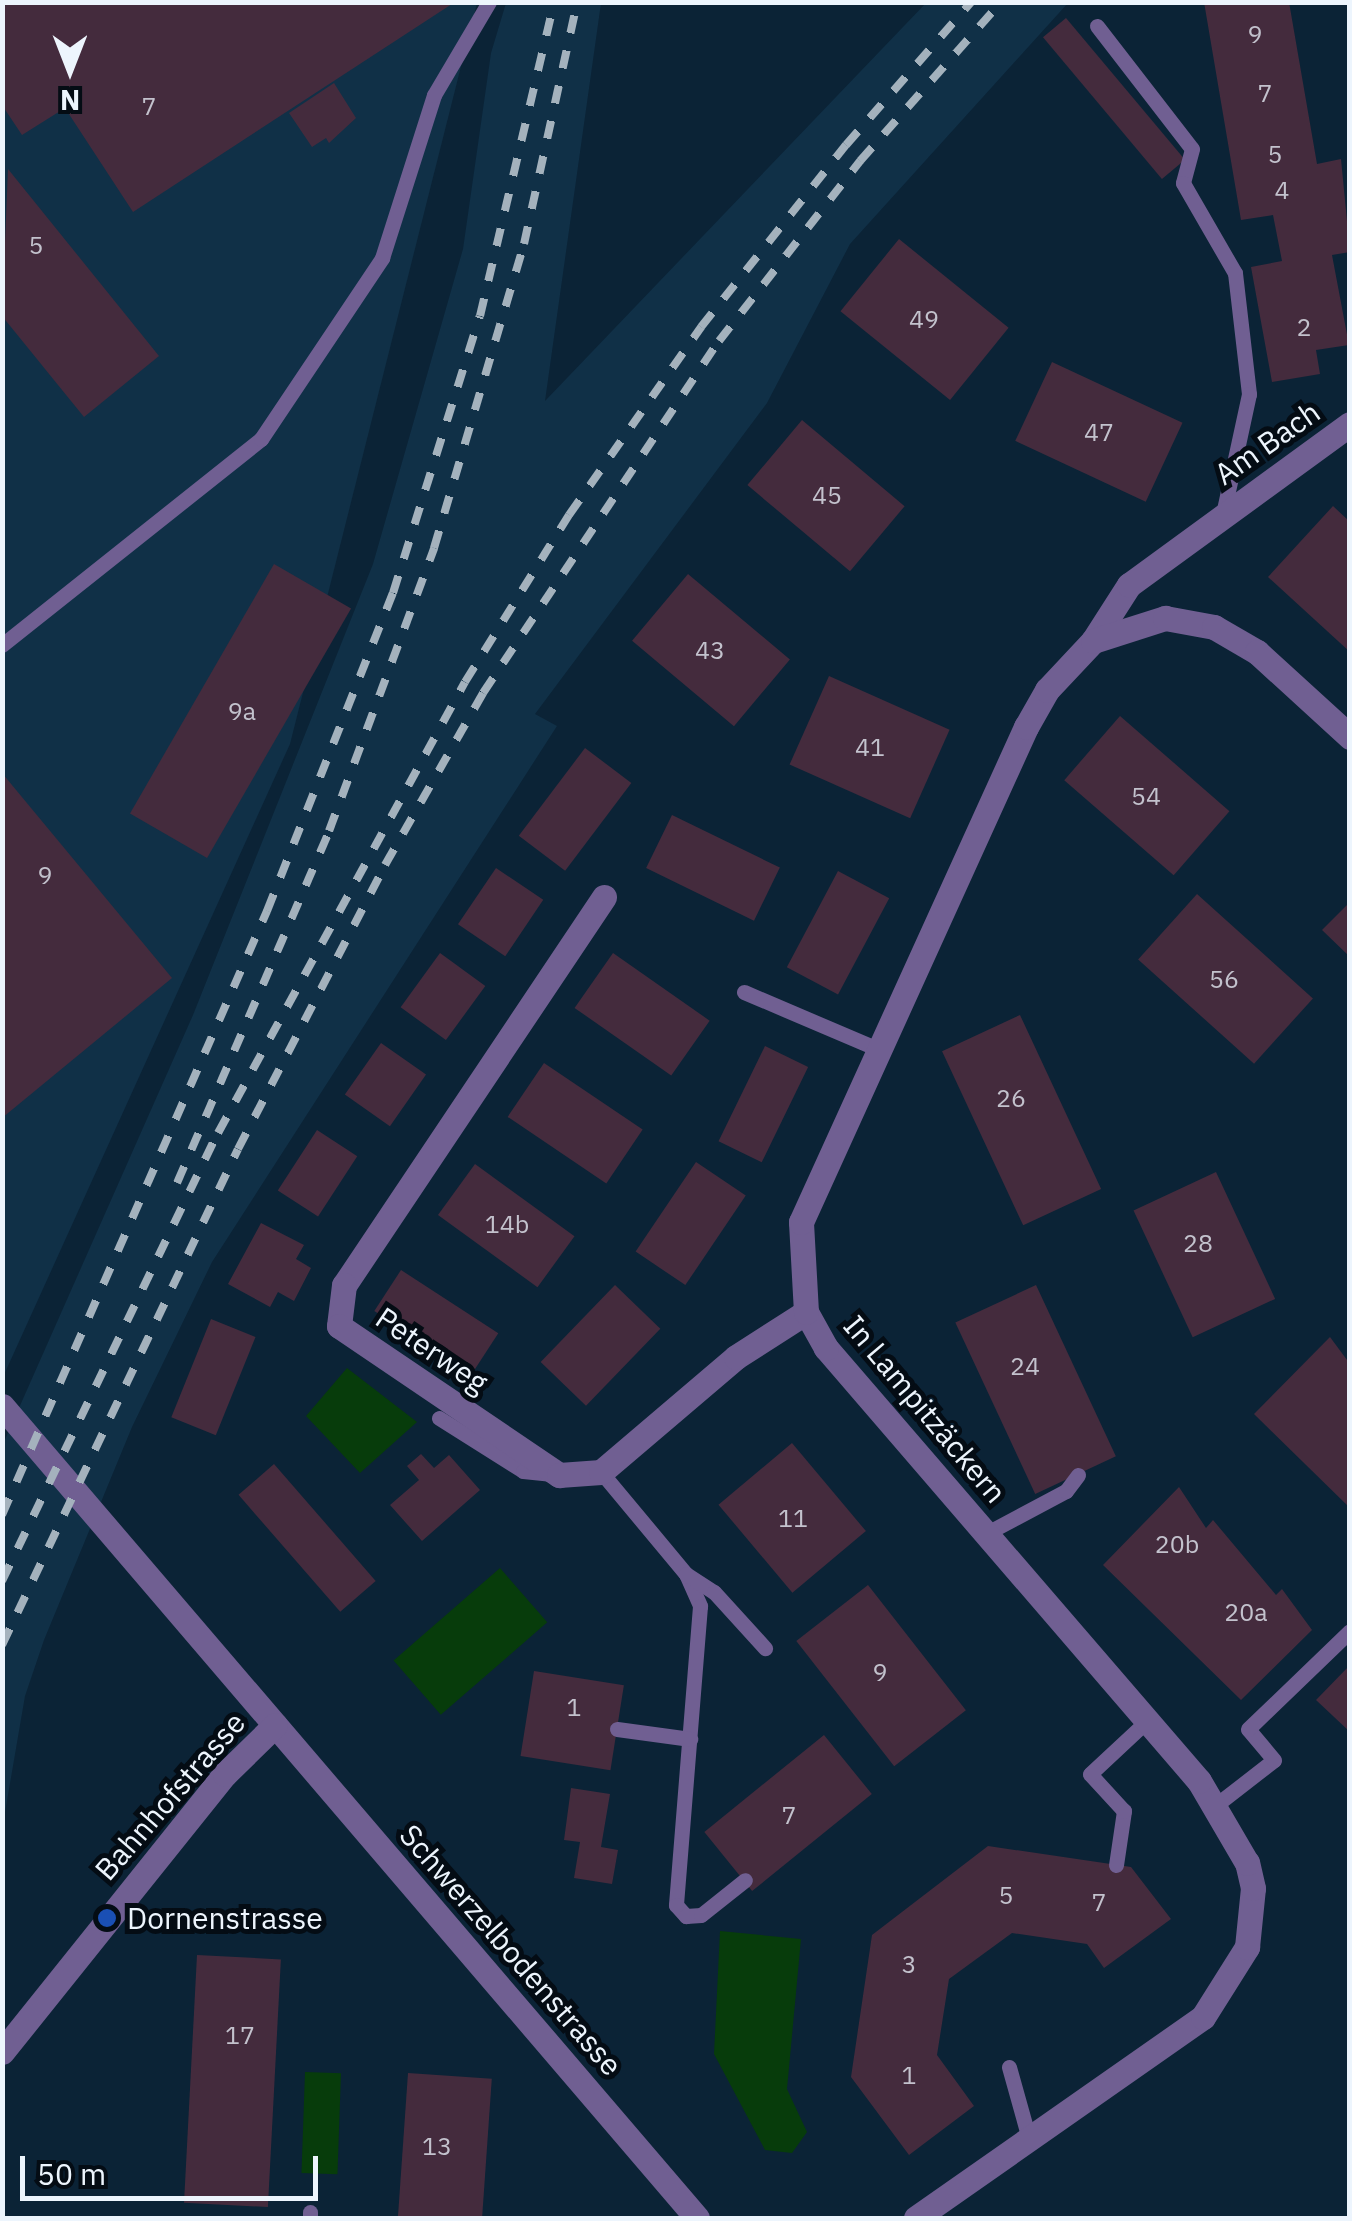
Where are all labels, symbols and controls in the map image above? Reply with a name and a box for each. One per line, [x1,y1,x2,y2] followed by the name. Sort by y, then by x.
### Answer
[1248,19,1262,49] house number: 9
[20,20,120,120] north arrow
[1258,78,1272,108] house number: 7
[60,82,80,119] text: N
[142,91,156,121] house number: 7
[1268,139,1282,169] house number: 5
[1275,175,1289,205] house number: 4
[29,230,43,260] house number: 5
[909,304,939,334] house number: 49
[1297,312,1311,342] house number: 2
[1207,394,1327,492] street label: Am Bach
[1084,417,1114,447] house number: 47
[812,480,842,510] house number: 45
[695,635,725,665] house number: 43
[228,696,256,726] house number: 9a
[855,732,885,762] house number: 41
[1131,781,1161,811] house number: 54
[38,860,52,890] house number: 9
[1209,964,1239,994] house number: 56
[996,1083,1026,1113] house number: 26
[485,1209,529,1239] house number: 14b
[1183,1228,1213,1258] house number: 28
[369,1299,495,1401] street label: Peterweg
[836,1308,1014,1510] street label: In Lampitzäckern
[1010,1351,1040,1381] house number: 24
[778,1503,808,1533] house number: 11
[1155,1529,1199,1559] house number: 20b
[1224,1597,1268,1627] house number: 20a
[873,1657,887,1687] house number: 9
[567,1692,581,1722] house number: 1
[87,1705,253,1887] street label: Bahnhofstrasse
[782,1800,796,1830] house number: 7
[392,1817,630,2083] street label: Schwerzelbodenstrasse
[999,1880,1013,1910] house number: 5
[1092,1887,1106,1917] house number: 7
[127,1900,323,1936] place label: Dornenstrasse
[96,1907,118,1929] marker: Dornenstrasse
[902,1949,916,1979] house number: 3
[225,2020,255,2050] house number: 17
[902,2060,916,2090] house number: 1
[422,2131,452,2161] house number: 13
[25,2136,322,2198] scale bar
[37,2154,106,2193] text: 50 m

